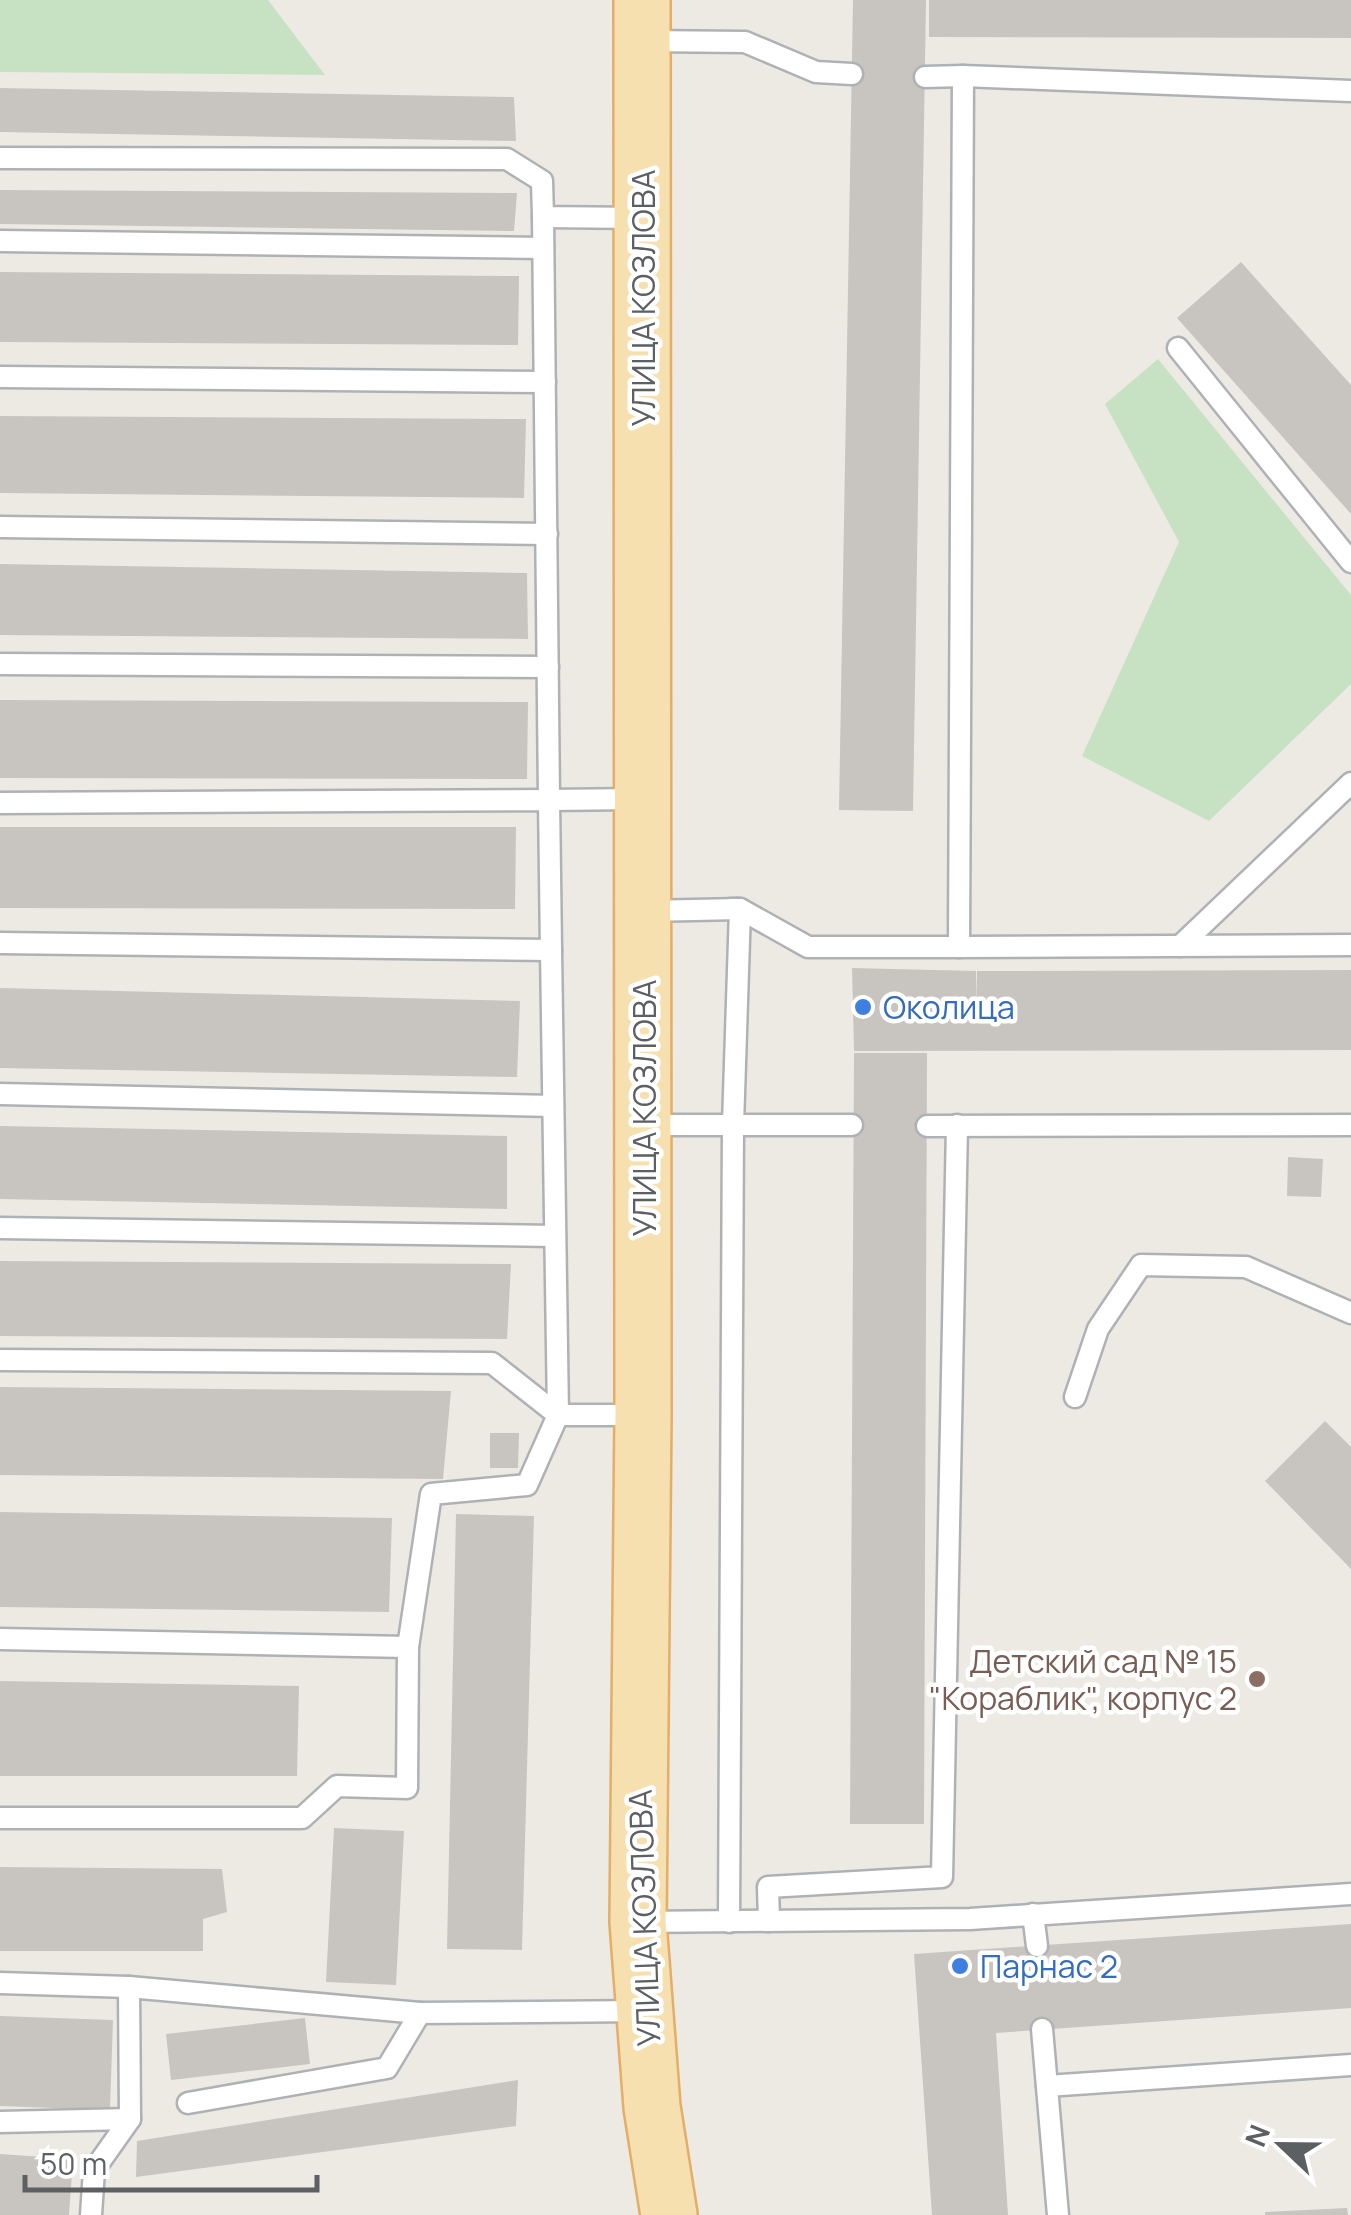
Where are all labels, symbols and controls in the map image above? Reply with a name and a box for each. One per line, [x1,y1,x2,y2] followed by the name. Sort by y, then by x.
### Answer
[621,169,665,427] street label: УЛИЦА КОЗЛОВА
[622,979,666,1237] street label: УЛИЦА КОЗЛОВА
[883,985,1015,1029] place label: Околица
[852,996,874,1018] marker: Околица
[929,1639,1237,1720] place label: Детский сад № 15 "Кораблик", корпус 2
[1246,1668,1268,1690] marker: Детский сад № 15 "Кораблик", корпус 2
[618,1789,670,2047] street label: УЛИЦА КОЗЛОВА
[980,1944,1118,1988] place label: Парнас 2
[949,1955,971,1977] marker: Парнас 2
[1231,2095,1331,2195] north arrow
[1236,2119,1278,2152] text: N
[25,2130,318,2192] scale bar
[40,2143,107,2184] text: 50 m

